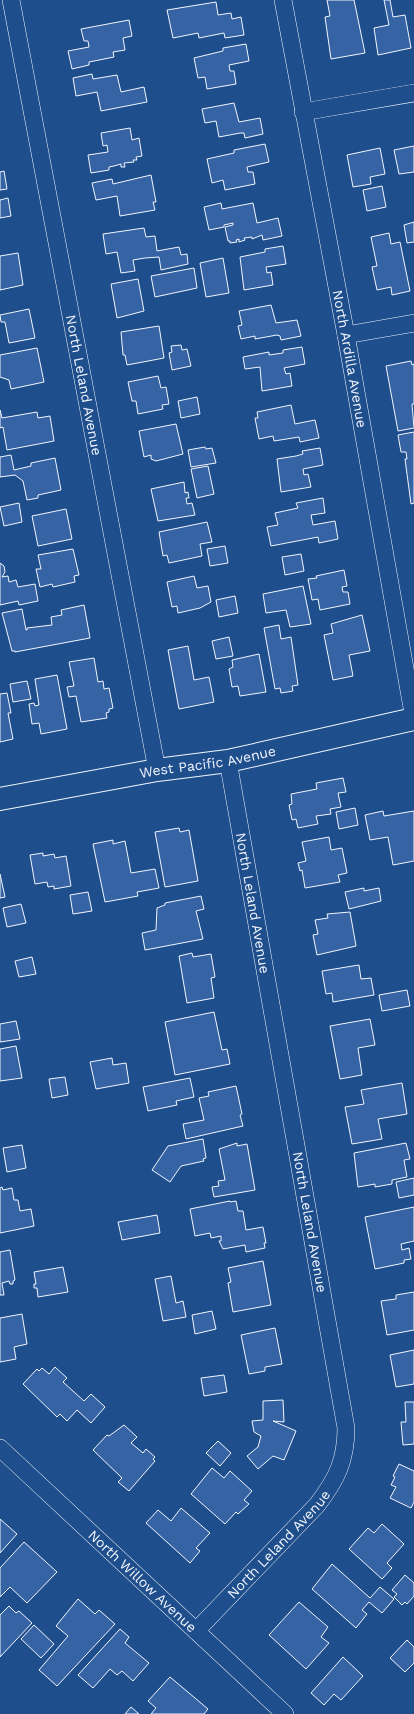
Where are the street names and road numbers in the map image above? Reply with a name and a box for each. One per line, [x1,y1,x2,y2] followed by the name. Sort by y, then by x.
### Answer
[330,289,370,429] street label: North Ardilla Avenue
[63,313,105,457] street label: North Leland Avenue
[138,742,277,781] street label: West Pacific Avenue
[233,831,273,975] street label: North Leland Avenue
[290,1150,330,1294] street label: North Leland Avenue
[224,1487,333,1602] street label: North Leland Avenue
[85,1527,200,1635] street label: North Willow Avenue

